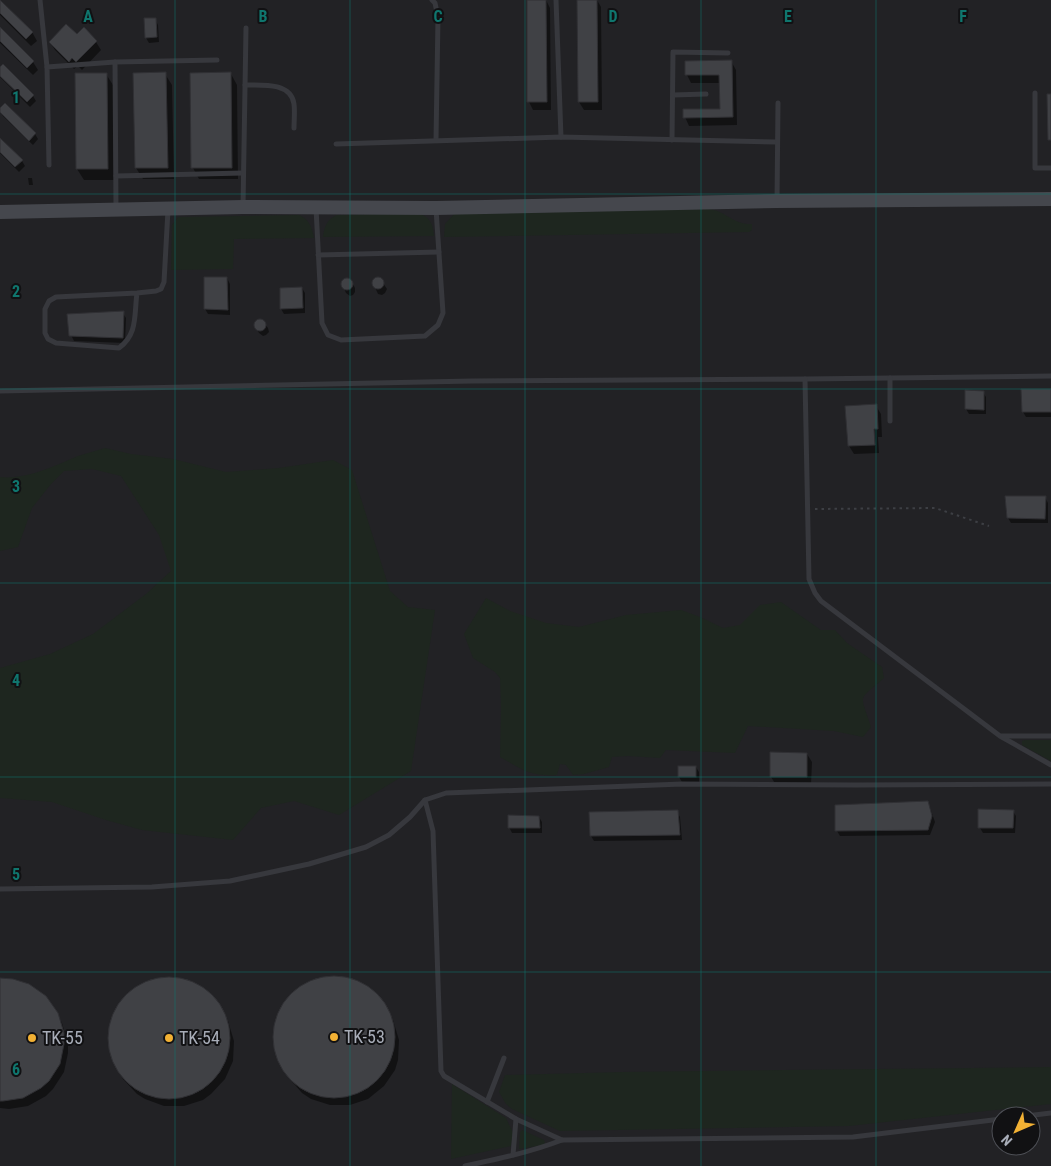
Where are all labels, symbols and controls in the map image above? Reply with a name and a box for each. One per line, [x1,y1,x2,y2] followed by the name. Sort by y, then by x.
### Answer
[83,7,93,26] text: A
[259,7,268,26] text: B
[433,7,443,26] text: C
[608,7,618,26] text: D
[784,7,792,26] text: E
[959,7,967,26] text: F
[12,88,20,107] text: 1
[12,282,20,301] text: 2
[12,477,20,496] text: 3
[12,671,20,690] text: 4
[12,865,20,884] text: 5
[344,1026,385,1047] place label: TK-53
[42,1027,83,1048] place label: TK-55
[179,1027,220,1048] place label: TK-54
[328,1031,340,1043] marker: TK-53
[26,1032,38,1044] marker: TK-55
[163,1032,175,1044] marker: TK-54
[12,1060,20,1079] text: 6
[991,1106,1041,1156] north arrow
[998,1132,1015,1149] text: N

